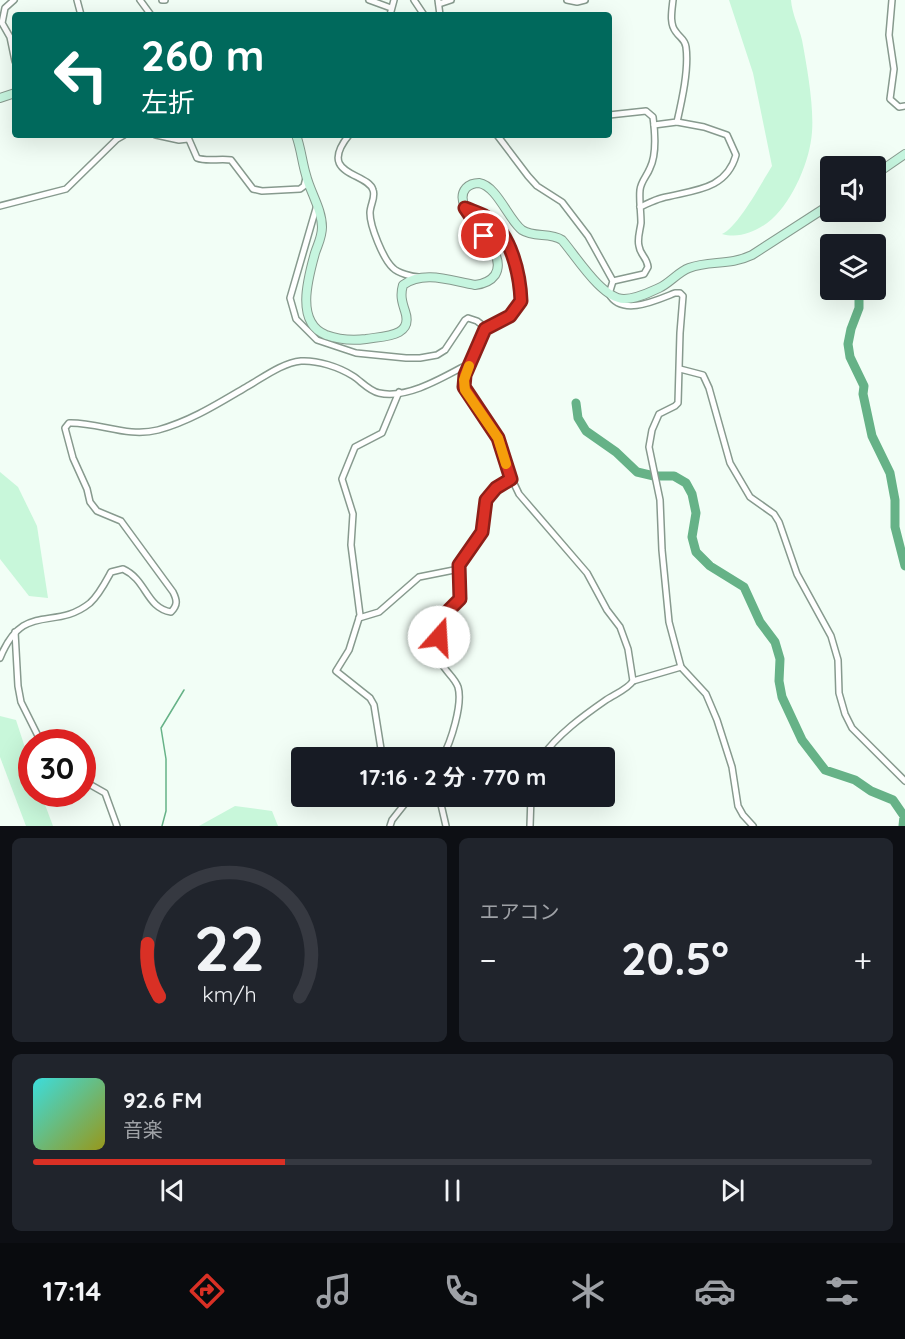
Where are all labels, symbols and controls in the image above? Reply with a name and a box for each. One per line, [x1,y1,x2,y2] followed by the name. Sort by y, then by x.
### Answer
[141,29,264,82] text: 260 m
[42,36,120,114] icon: left
[141,85,195,119] text: 左折
[820,156,886,300] map controls
[820,156,886,222] button: sound
[458,210,509,261] pin
[467,219,500,252] icon: arrive
[820,234,886,300] button: layers
[407,605,471,669] position arrow
[18,729,96,807] speed limit sign: 30
[360,763,546,791] text: 17:16 · 2 分 · 770 m
[480,899,560,924] text: エアコン
[194,909,265,987] text: 22
[621,930,729,986] text: 20.5°
[480,939,497,980] text: −
[853,939,872,980] text: +
[202,981,256,1007] text: km/h
[123,1086,202,1114] text: 92.6 FM
[123,1117,163,1142] text: 音楽
[156,1174,189,1207] icon: previous
[436,1174,469,1207] icon: pause
[716,1174,749,1207] icon: next
[186,1270,228,1312] icon: directions
[313,1270,355,1312] icon: music
[440,1270,482,1312] icon: phone
[567,1270,609,1312] icon: climate
[694,1270,736,1312] icon: car
[821,1270,863,1312] icon: filters
[42,1274,102,1308] text: 17:14

